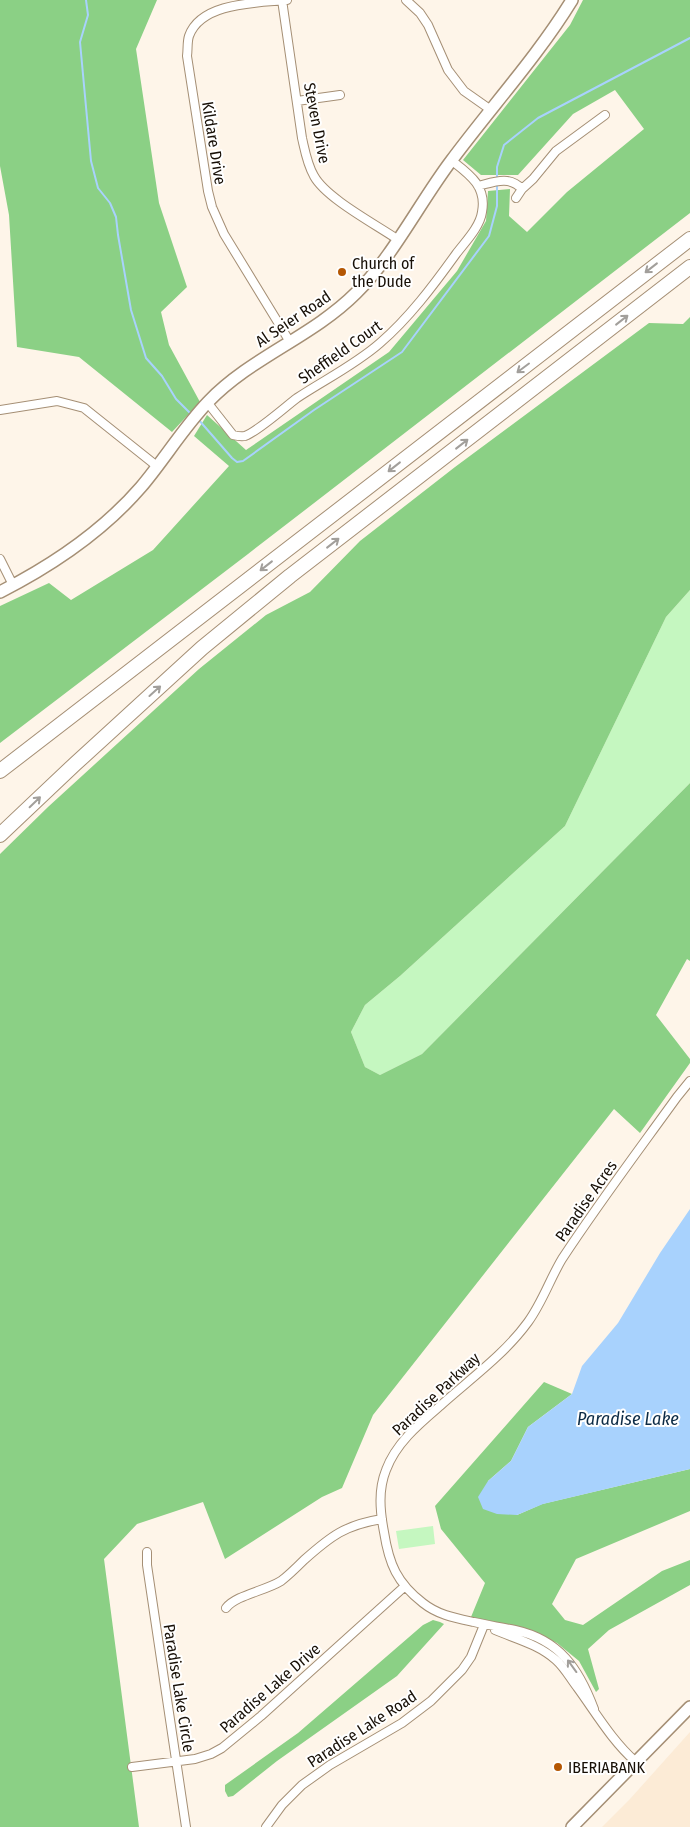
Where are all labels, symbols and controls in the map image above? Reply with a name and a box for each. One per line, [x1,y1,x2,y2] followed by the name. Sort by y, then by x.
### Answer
[300,81,334,165] street label: Steven Drive
[198,100,230,186] street label: Kildare Drive
[352,254,415,291] place label: Church of the Dude
[645,263,658,274] one-way arrow
[336,266,348,278] marker: Church of the Dude
[252,287,334,351] street label: Al Seier Road
[615,314,628,325] one-way arrow
[295,316,386,388] street label: Sheffield Court
[517,362,530,373] one-way arrow
[455,438,468,449] one-way arrow
[387,462,401,472] one-way arrow
[326,537,339,548] one-way arrow
[260,561,273,572] one-way arrow
[148,686,161,697] one-way arrow
[29,796,42,808] one-way arrow
[551,1157,621,1245] street label: Paradise Acres
[388,1348,484,1439] street label: Paradise Parkway
[577,1408,679,1430] water label: Paradise Lake
[159,1623,199,1753] street label: Paradise Lake Circle
[216,1639,324,1737] street label: Paradise Lake Drive
[567,1659,577,1673] one-way arrow
[304,1687,420,1771] street label: Paradise Lake Road
[568,1758,646,1777] place label: IBERIABANK
[552,1761,564,1773] marker: IBERIABANK

